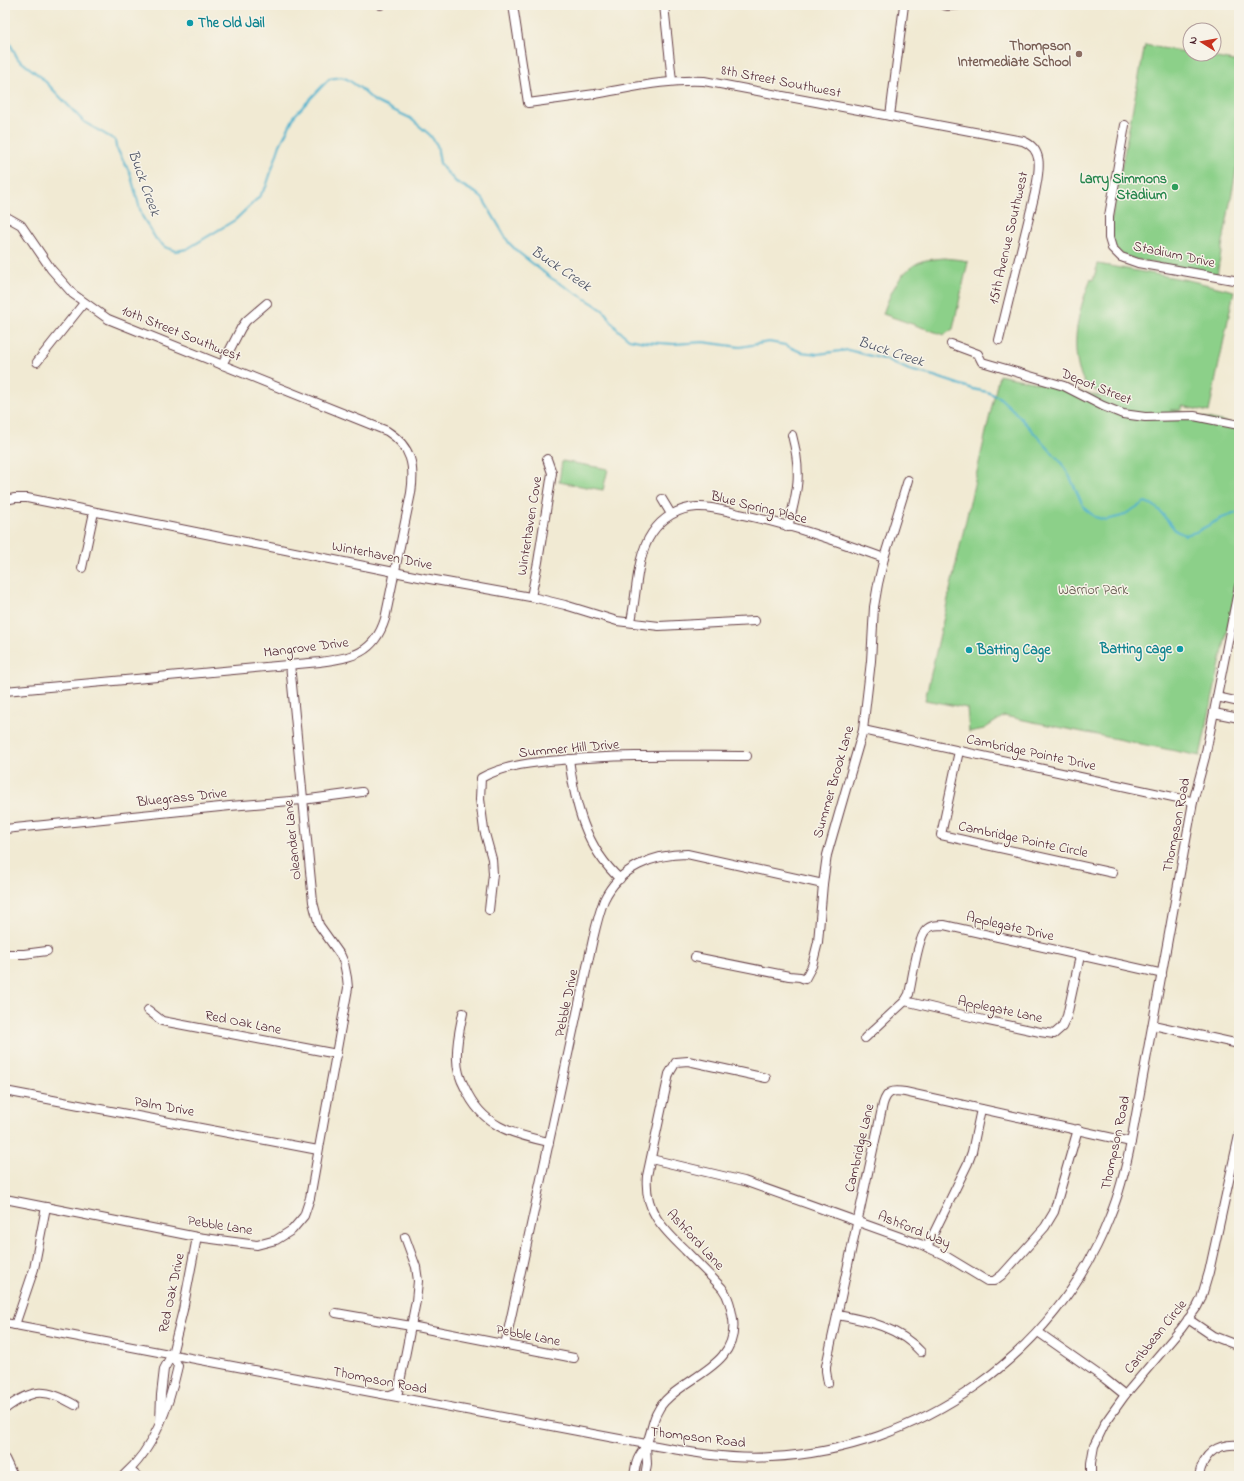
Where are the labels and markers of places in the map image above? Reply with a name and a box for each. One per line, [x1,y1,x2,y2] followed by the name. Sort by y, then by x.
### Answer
[198,13,265,34] place label: The Old Jail
[185,18,195,28] marker: The Old Jail
[958,36,1072,73] place label: Thompson Intermediate School
[1074,49,1084,59] marker: Thompson Intermediate School
[1080,169,1167,206] place label: Larry Simmons Stadium
[1170,182,1180,192] marker: Larry Simmons Stadium
[1099,639,1173,662] place label: Batting cage
[976,640,1051,663] place label: Batting Cage
[1175,644,1185,654] marker: Batting cage
[964,645,974,655] marker: Batting Cage

